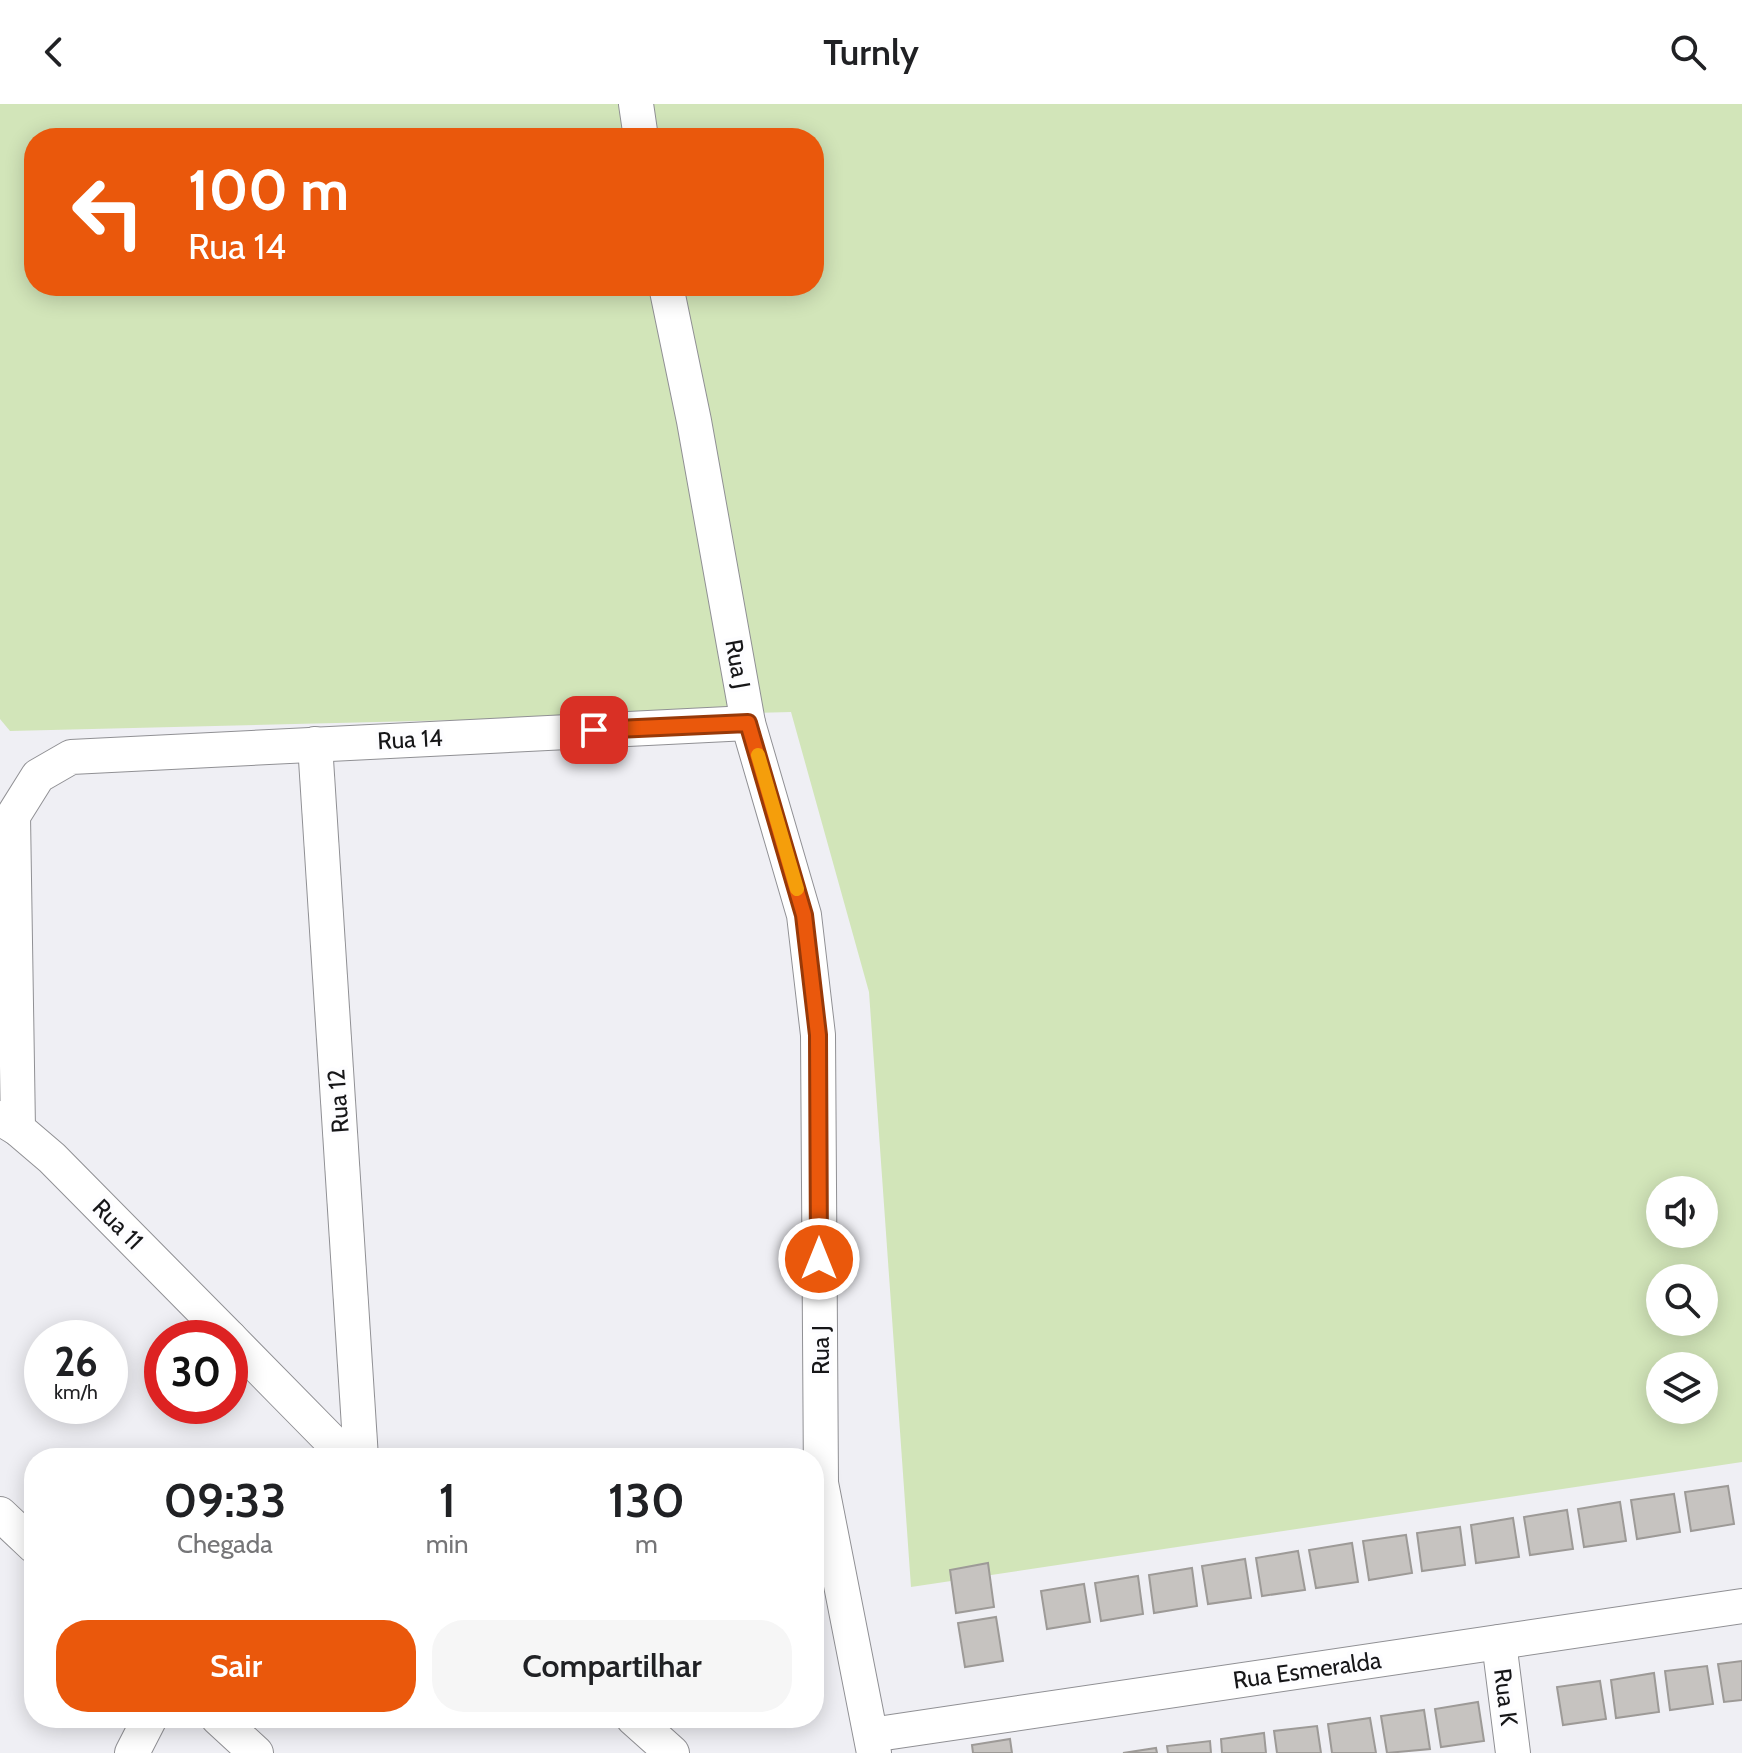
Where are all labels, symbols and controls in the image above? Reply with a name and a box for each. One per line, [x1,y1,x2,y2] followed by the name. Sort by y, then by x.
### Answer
[32,30,76,74] icon: back
[823,30,919,74] text: Turnly
[1666,30,1710,74] icon: search
[188,156,349,224] text: 100 m
[56,160,160,264] icon: left
[188,224,286,268] text: Rua 14
[719,637,757,691] street label: Rua J
[560,696,628,764] pin
[572,708,616,752] icon: arrive
[377,723,444,755] street label: Rua 14
[321,1068,355,1134] street label: Rua 12
[1646,1176,1718,1424] map controls
[1646,1176,1718,1248] button: sound
[87,1193,149,1255] street label: Rua 11
[777,1217,861,1301] position arrow
[1646,1264,1718,1336] button: search
[144,1320,248,1424] speed limit sign: 30
[806,1325,835,1375] street label: Rua J
[54,1337,98,1386] text: 26
[1646,1352,1718,1424] button: layers
[54,1380,98,1404] text: km/h
[163,1471,286,1529] text: 09:33
[439,1471,456,1529] text: 1
[608,1471,685,1529] text: 130
[177,1528,273,1560] text: Chegada
[426,1528,469,1560] text: min
[635,1528,658,1560] text: m
[56,1620,416,1712] button: Sair
[432,1620,792,1712] button: Compartilhar
[1231,1645,1383,1695] street label: Rua Esmeralda
[1488,1667,1524,1728] street label: Rua K

